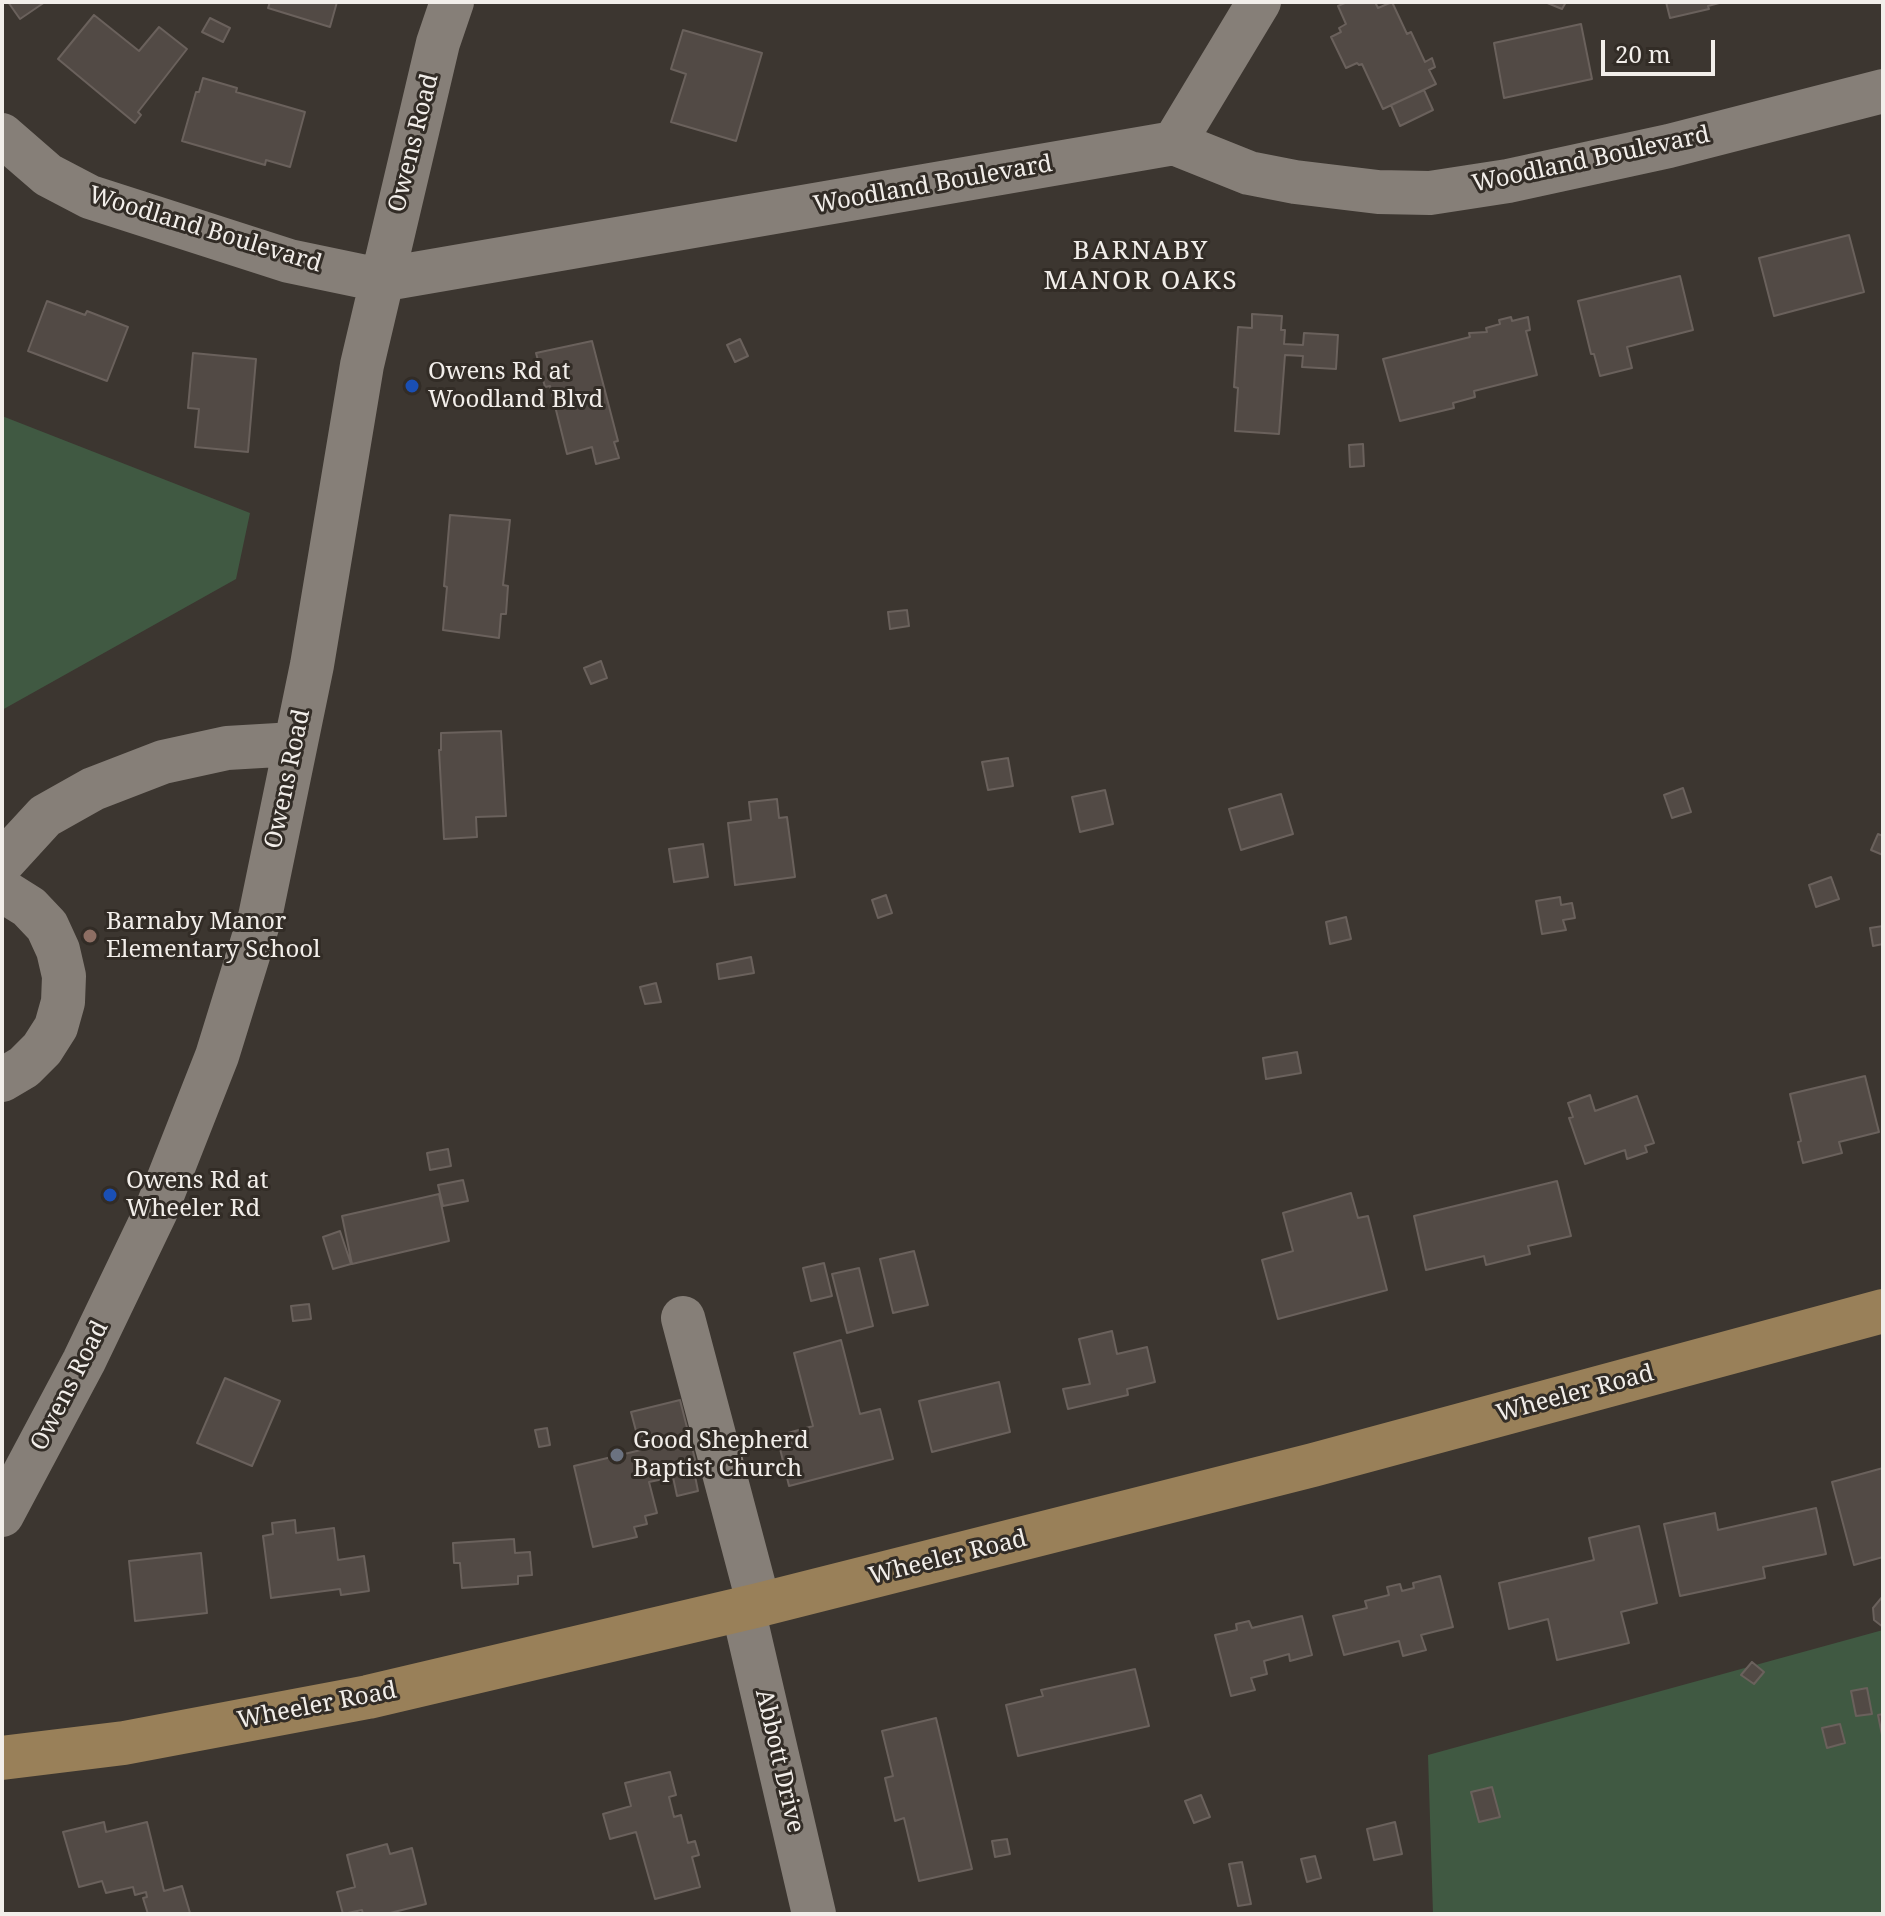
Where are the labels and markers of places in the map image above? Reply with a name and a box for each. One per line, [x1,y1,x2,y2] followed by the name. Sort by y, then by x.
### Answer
[428,358,603,414] place label: Owens Rd at Woodland Blvd
[403,377,421,395] marker: Owens Rd at Woodland Blvd
[106,908,321,964] place label: Barnaby Manor Elementary School
[81,927,99,945] marker: Barnaby Manor Elementary School
[126,1167,269,1223] place label: Owens Rd at Wheeler Rd
[101,1186,119,1204] marker: Owens Rd at Wheeler Rd
[633,1427,809,1483] place label: Good Shepherd Baptist Church
[608,1446,626,1464] marker: Good Shepherd Baptist Church

